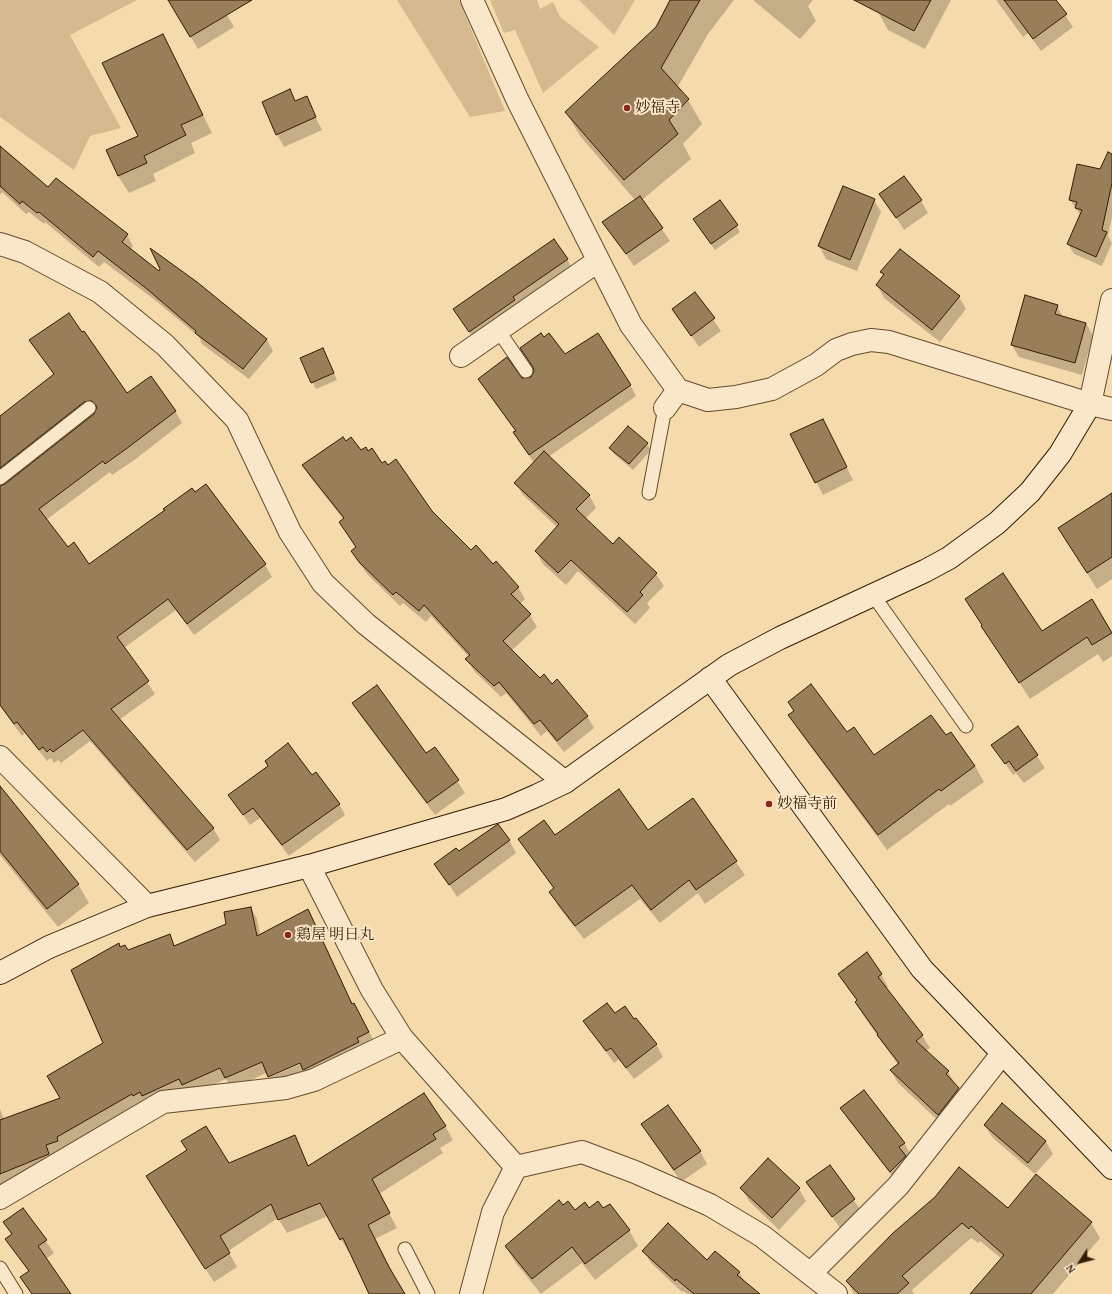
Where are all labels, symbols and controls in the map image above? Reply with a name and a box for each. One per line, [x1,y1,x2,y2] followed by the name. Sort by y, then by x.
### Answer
[635,99,680,117] place label: 妙福寺
[622,103,632,113] marker: 妙福寺
[777,795,837,813] place label: 妙福寺前
[764,799,774,809] marker: 妙福寺前
[296,926,374,944] place label: 鶏屋 明日丸
[283,930,293,940] marker: 鶏屋 明日丸
[1060,1242,1100,1282] north arrow
[1062,1261,1079,1277] text: N

